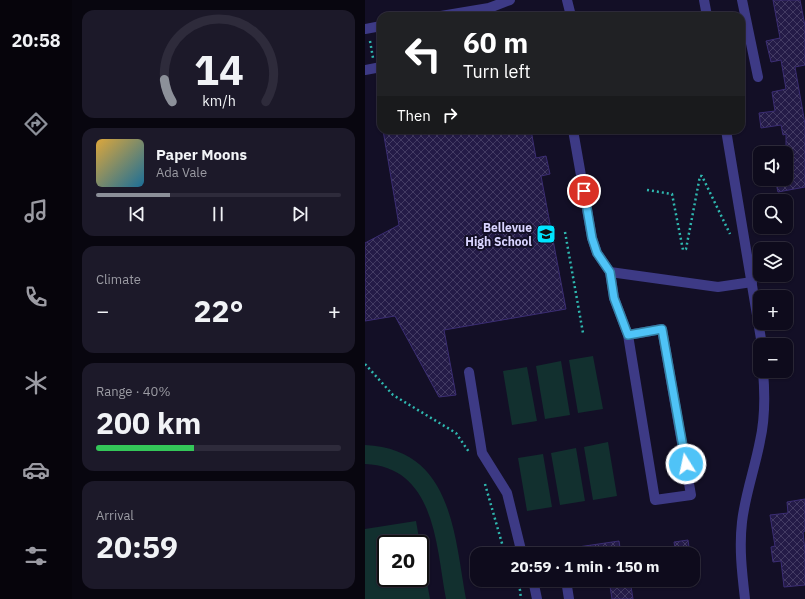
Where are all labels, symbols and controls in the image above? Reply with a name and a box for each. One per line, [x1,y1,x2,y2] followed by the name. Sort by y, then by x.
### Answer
[463,24,528,61] text: 60 m
[397,28,449,80] icon: left
[11,29,61,52] text: 20:58
[194,42,243,96] text: 14
[463,60,531,83] text: Turn left
[202,90,235,109] text: km/h
[439,104,461,126] icon: right
[397,106,431,125] text: Then
[22,110,50,138] icon: directions
[156,145,247,164] text: Paper Moons
[753,146,793,378] map controls
[753,146,793,186] button: sound
[156,164,207,181] text: Ada Vale
[567,174,601,208] pin
[573,180,595,202] icon: arrive
[753,194,793,234] button: search
[22,197,50,225] icon: music
[126,203,148,225] icon: previous
[207,203,229,225] icon: pause
[289,203,311,225] icon: next
[465,220,532,249] place label: Bellevue High School
[535,223,557,245] school or university icon: Bellevue High School
[753,242,793,282] button: layers
[96,271,141,288] text: Climate
[22,283,50,311] icon: phone
[753,290,793,330] button: +
[193,291,244,330] text: 22°
[96,296,109,325] text: −
[328,296,341,325] text: +
[753,338,793,378] button: −
[22,369,50,397] icon: climate
[96,383,170,400] text: Range · 40%
[96,403,201,442] text: 200 km
[665,443,707,485] position arrow
[22,456,50,484] icon: car
[96,507,134,524] text: Arrival
[96,527,178,566] text: 20:59
[377,535,429,587] speed limit sign: 20
[22,542,50,570] icon: filters
[511,557,659,576] text: 20:59 · 1 min · 150 m

